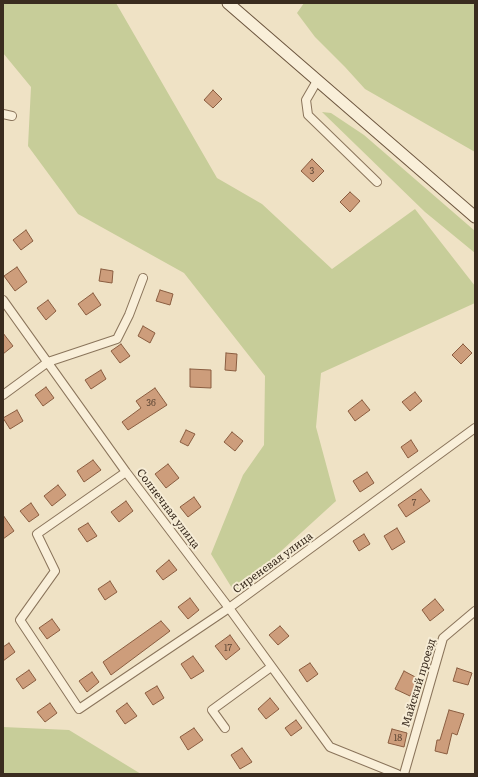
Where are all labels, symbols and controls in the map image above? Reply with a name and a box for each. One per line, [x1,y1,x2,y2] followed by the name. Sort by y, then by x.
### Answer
[310,166,314,176] house number: 3
[146,398,156,408] house number: 36
[134,466,202,552] street label: Солнечная улица
[412,498,416,508] house number: 7
[231,530,315,596] street label: Сиреневая улица
[399,637,439,729] street label: Майский проезд
[224,643,232,653] house number: 17
[394,733,402,743] house number: 18

